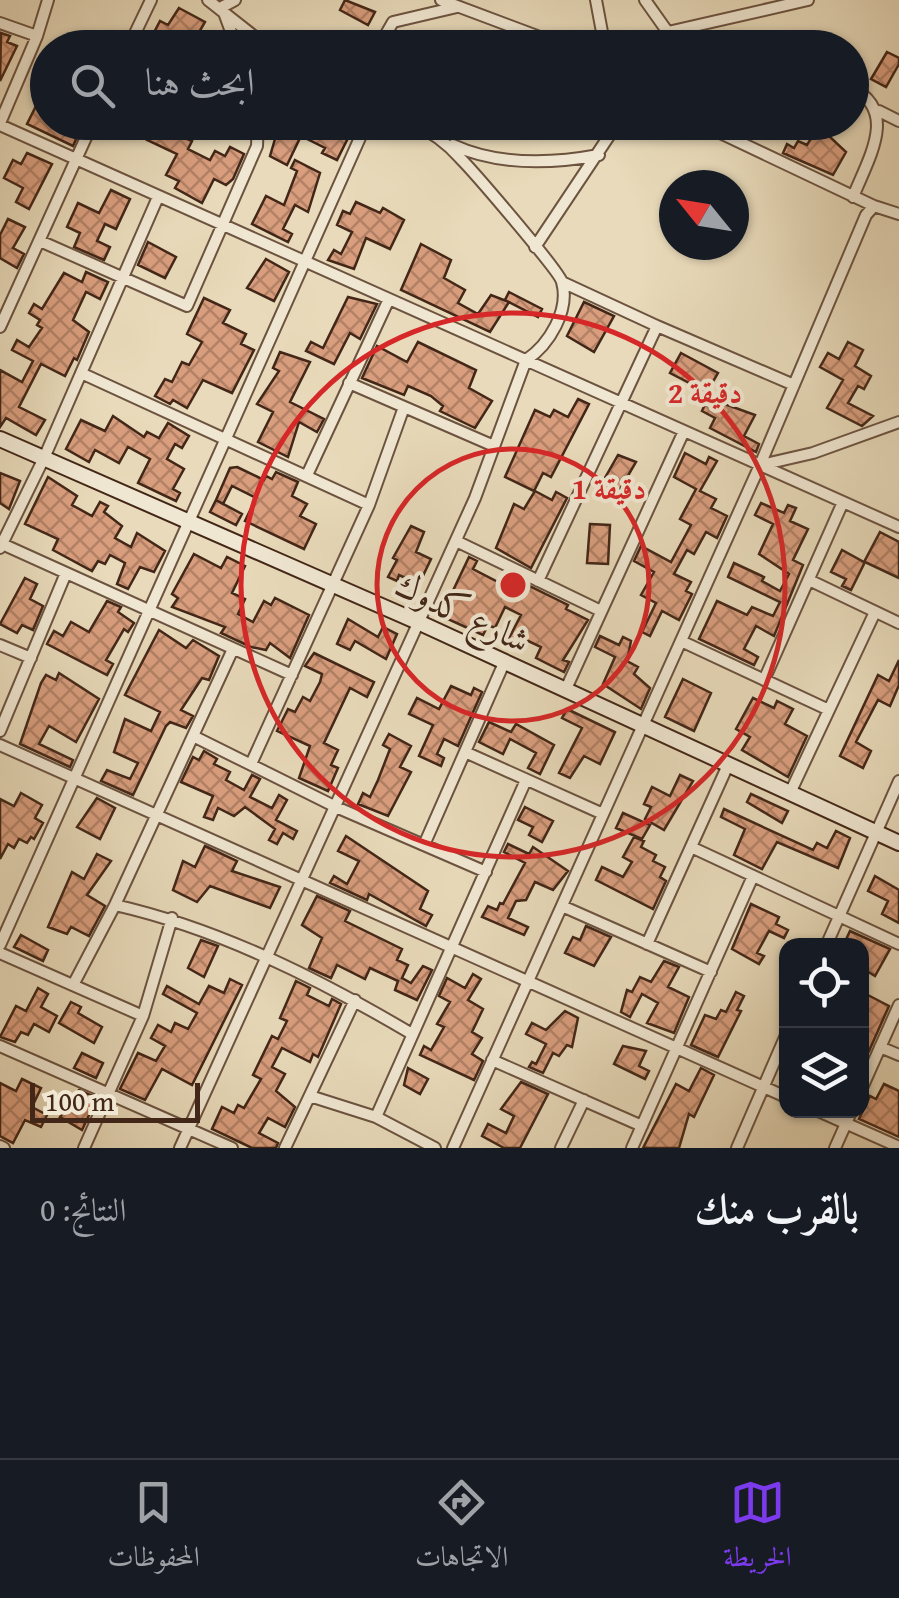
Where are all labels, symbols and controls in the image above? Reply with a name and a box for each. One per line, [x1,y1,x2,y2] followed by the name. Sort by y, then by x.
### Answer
[30,30,869,140] search box
[145,53,255,109] text: ابحث هنا
[65,58,120,113] icon: search
[659,170,749,260] north arrow
[668,370,742,414] text: 2 دقيقة
[572,466,646,510] text: 1 دقيقة
[386,559,539,669] street label: شارع كدوك
[495,567,531,603] centre of rings
[779,938,869,1118] map controls
[779,938,869,1028] button: locate
[779,1028,869,1118] button: layers
[30,1078,200,1122] scale bar
[45,1080,114,1121] text: 100 m
[695,1177,859,1238] text: بالقرب منك
[40,1186,126,1233] text: النتائج: 0
[108,1475,200,1584] tab: المحفوظات
[415,1475,508,1584] tab: الاتجاهات
[723,1475,791,1584] tab: الخريطة

